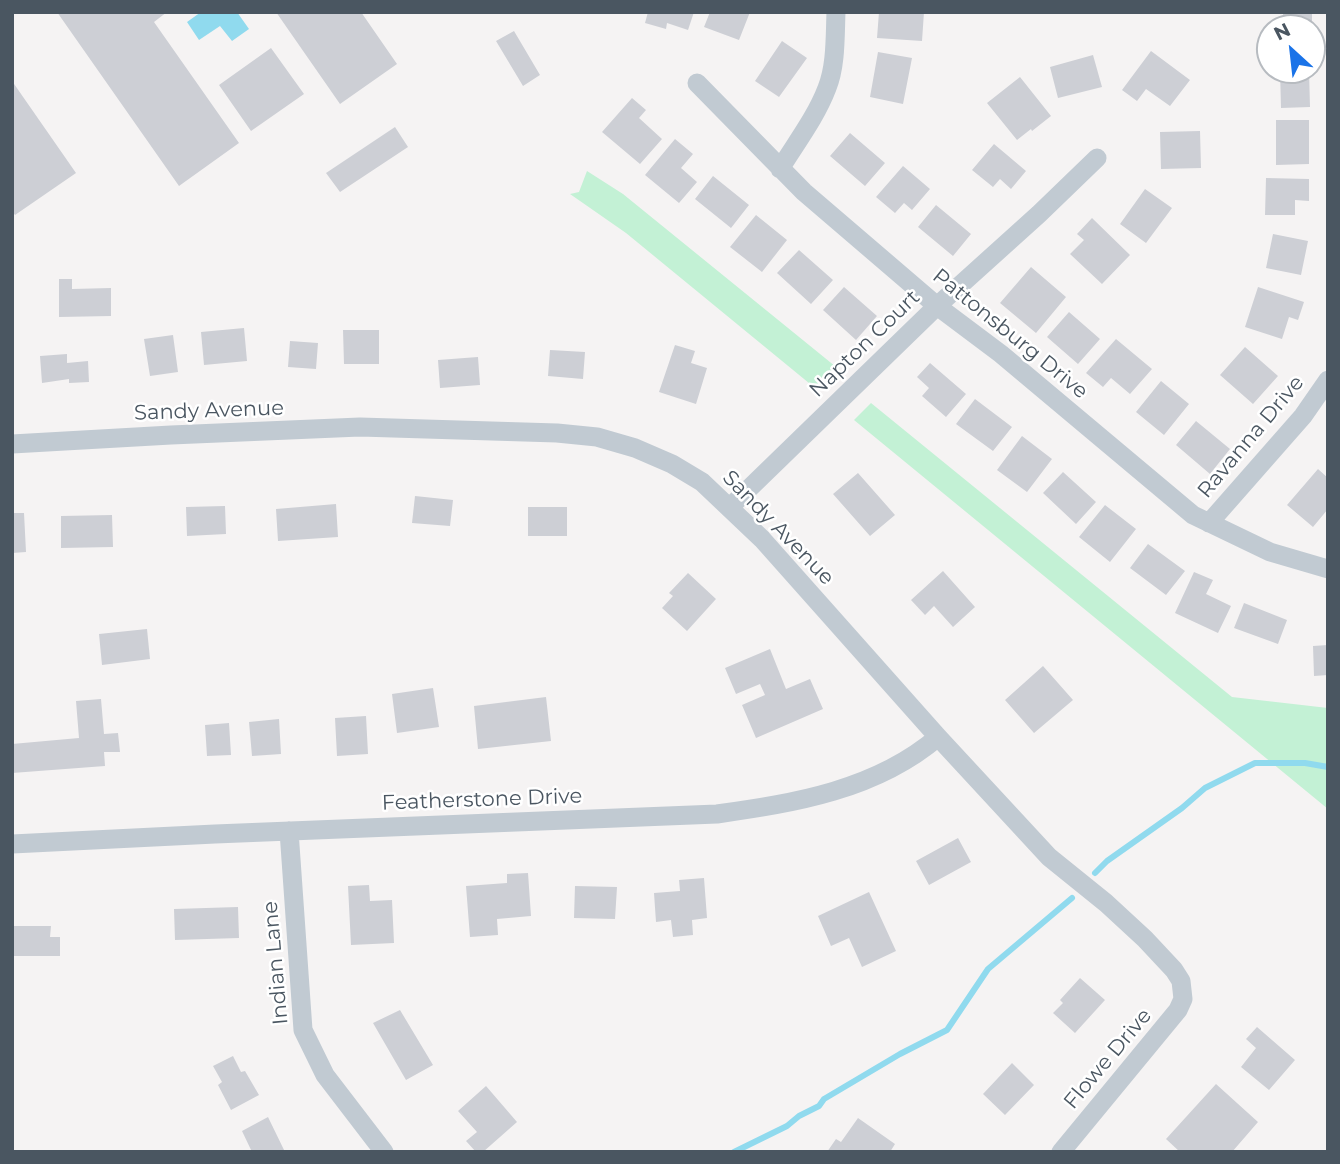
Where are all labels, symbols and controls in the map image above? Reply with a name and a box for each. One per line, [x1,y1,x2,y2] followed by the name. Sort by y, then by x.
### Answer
[1256,14,1326,84] north arrow
[1270,18,1294,45] text: N
[927,264,1093,404] street label: Pattonsburg Drive
[805,285,925,403] street label: Napton Court
[1193,371,1309,503] street label: Ravanna Drive
[134,396,284,426] street label: Sandy Avenue
[717,465,839,591] street label: Sandy Avenue
[381,784,583,816] street label: Featherstone Drive
[258,900,294,1026] street label: Indian Lane
[1059,1004,1157,1114] street label: Flowe Drive

